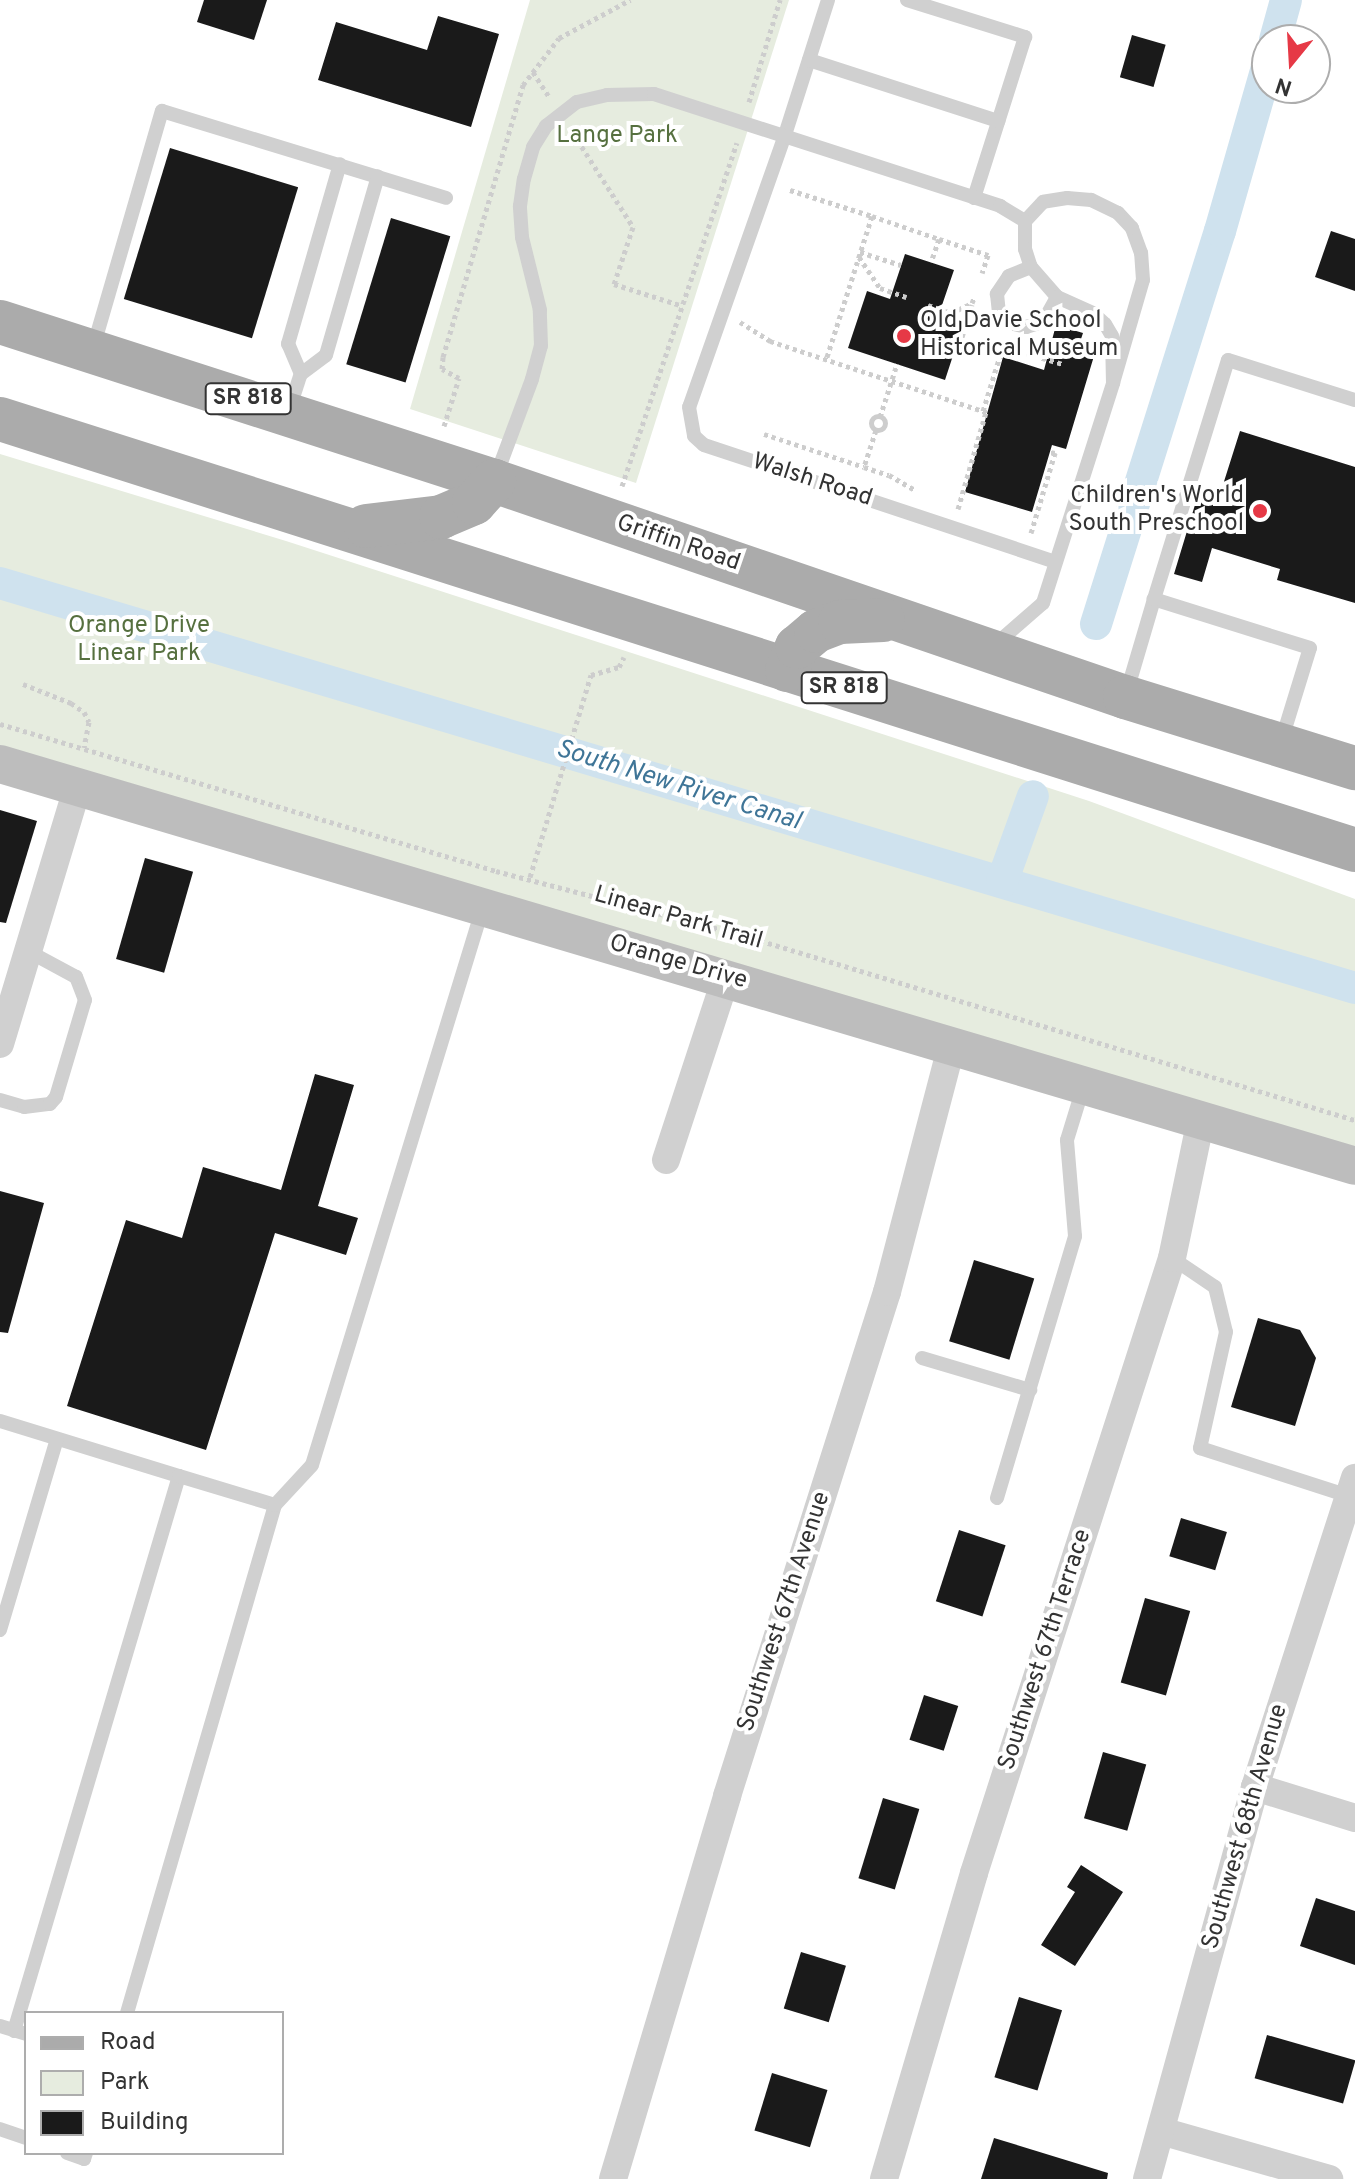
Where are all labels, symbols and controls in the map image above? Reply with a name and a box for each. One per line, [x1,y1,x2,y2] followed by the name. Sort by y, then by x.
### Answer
[1251,24,1331,104] north arrow
[1272,70,1296,101] text: N
[556,123,678,151] park label: Lange Park
[920,308,1118,364] place label: Old Davie School Historical Museum
[895,327,913,345] marker: Old Davie School Historical Museum
[204,381,292,417] road number: SR 818
[748,448,876,514] street label: Walsh Road
[1069,483,1244,539] place label: Children's World South Preschool
[1251,502,1269,520] marker: Children's World South Preschool
[612,509,744,579] street label: Griffin Road
[68,613,210,669] park label: Orange Drive Linear Park
[800,670,888,706] road number: SR 818
[552,734,804,838] water label: South New River Canal
[590,881,766,957] street label: Linear Park Trail
[606,930,750,996] street label: Orange Drive
[732,1488,838,1736] street label: Southwest 67th Avenue
[993,1525,1099,1775] street label: Southwest 67th Terrace
[1197,1701,1295,1953] street label: Southwest 68th Avenue
[24,2011,284,2155] legend
[100,2028,156,2058] text: Road
[100,2068,150,2098] text: Park
[100,2108,189,2138] text: Building

